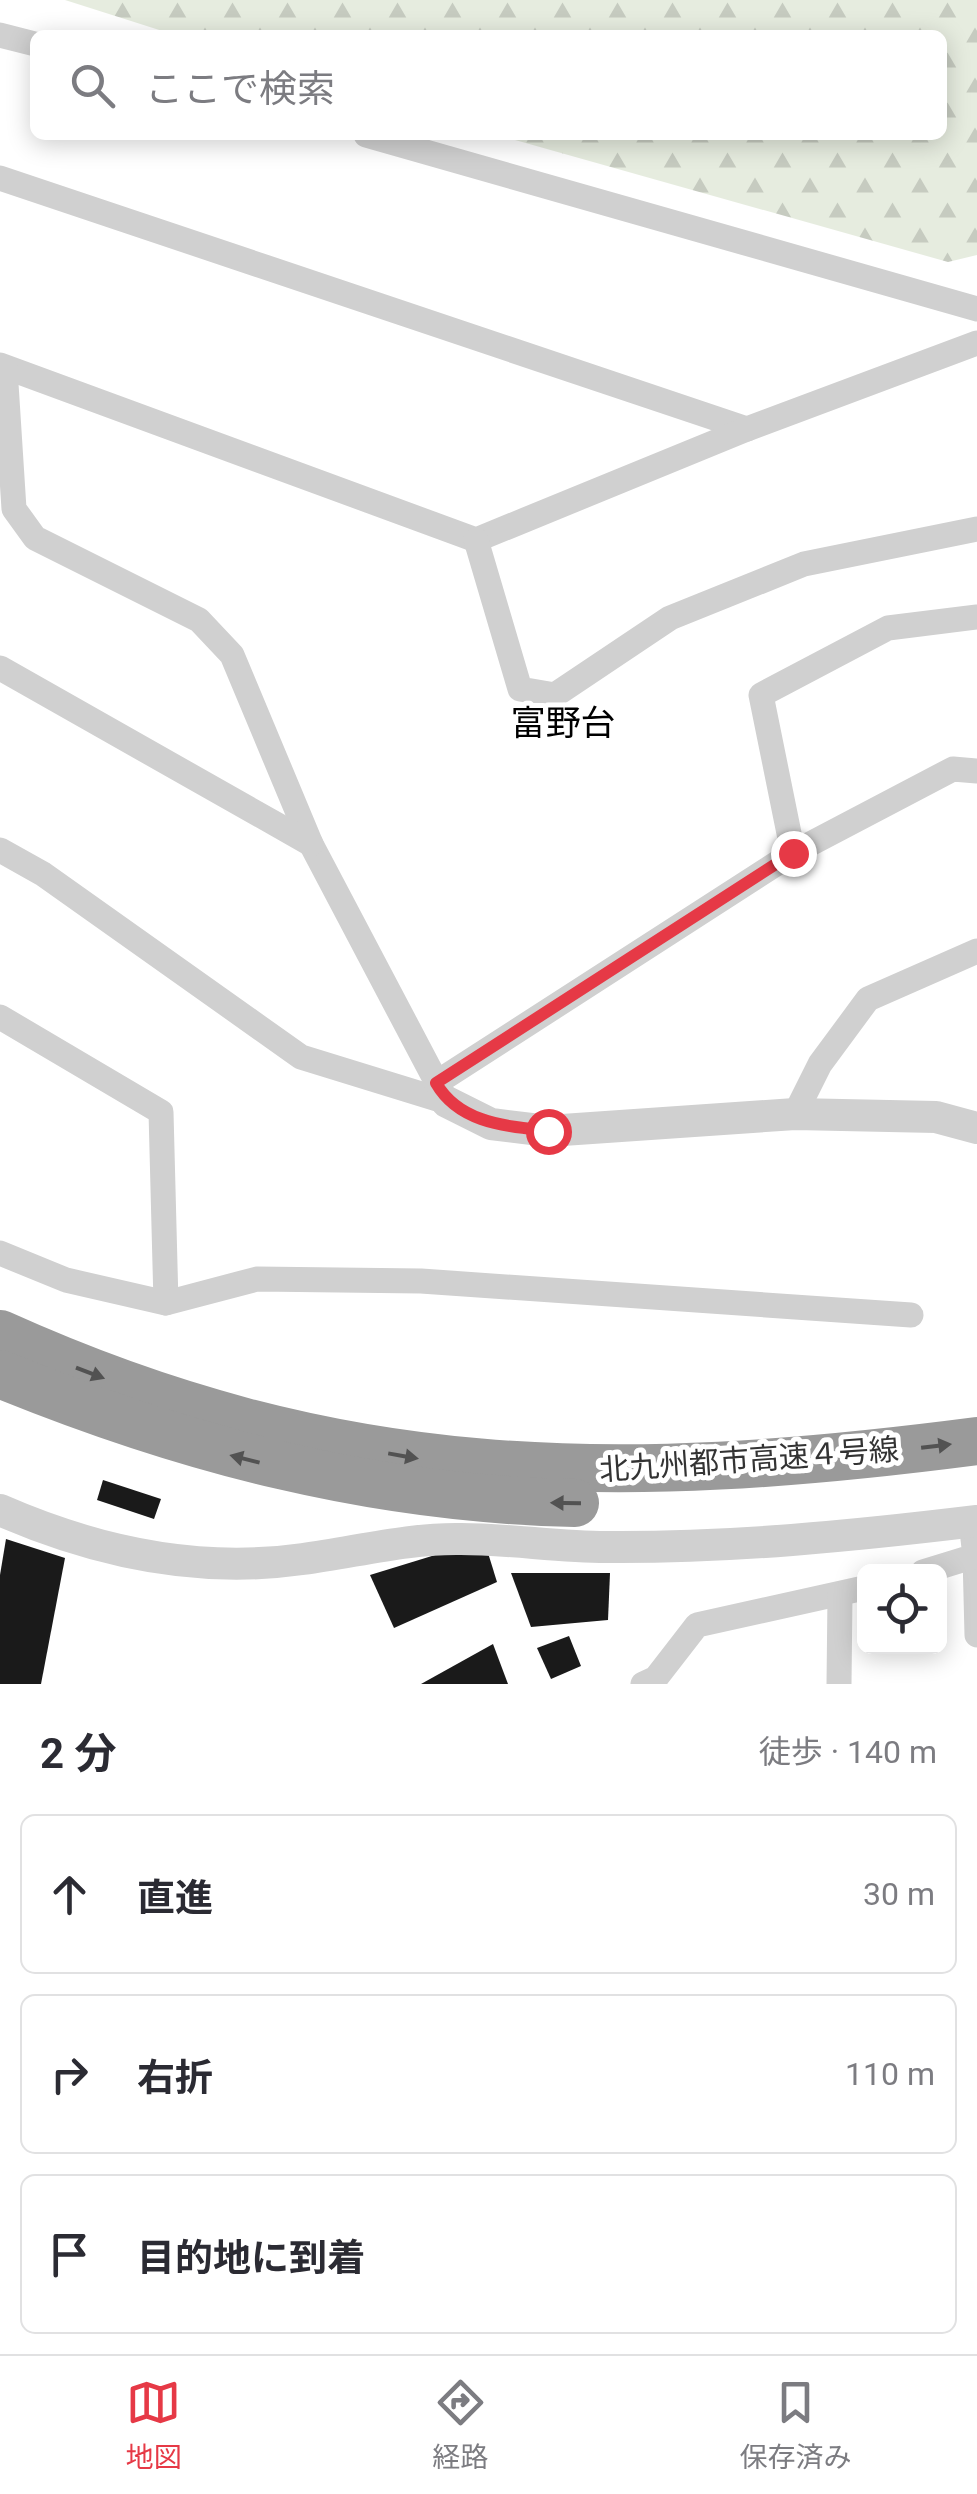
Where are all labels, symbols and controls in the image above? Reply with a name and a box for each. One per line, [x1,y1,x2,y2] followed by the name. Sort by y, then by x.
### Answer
[30,30,947,140] search box
[65,58,120,113] icon: search
[145,67,335,111] text: ここで検索
[510,703,616,744] district label: 富野台
[771,831,817,877] route end
[526,1109,572,1155] route start
[75,1365,105,1381] one-way arrow
[598,1432,900,1487] street label: 北九州都市高速４号線
[920,1438,952,1454] one-way arrow
[388,1449,419,1465] one-way arrow
[229,1451,260,1466] one-way arrow
[550,1494,582,1510] one-way arrow
[857,1564,947,1654] map controls
[857,1564,947,1654] button: locate
[40,1729,117,1778] text: 2 分
[759,1733,937,1771] text: 徒歩 · 140 m
[42,1867,97,1922] icon: ahead
[863,1875,935,1913] text: 30 m
[137,1876,213,1920] text: 直進
[42,2047,97,2102] icon: right
[845,2055,935,2093] text: 110 m
[137,2056,213,2100] text: 右折
[42,2227,97,2282] icon: arrive
[137,2236,365,2280] text: 目的地に到着
[125,2375,182,2475] tab: 地図
[432,2375,489,2475] tab: 経路
[739,2375,852,2475] tab: 保存済み

